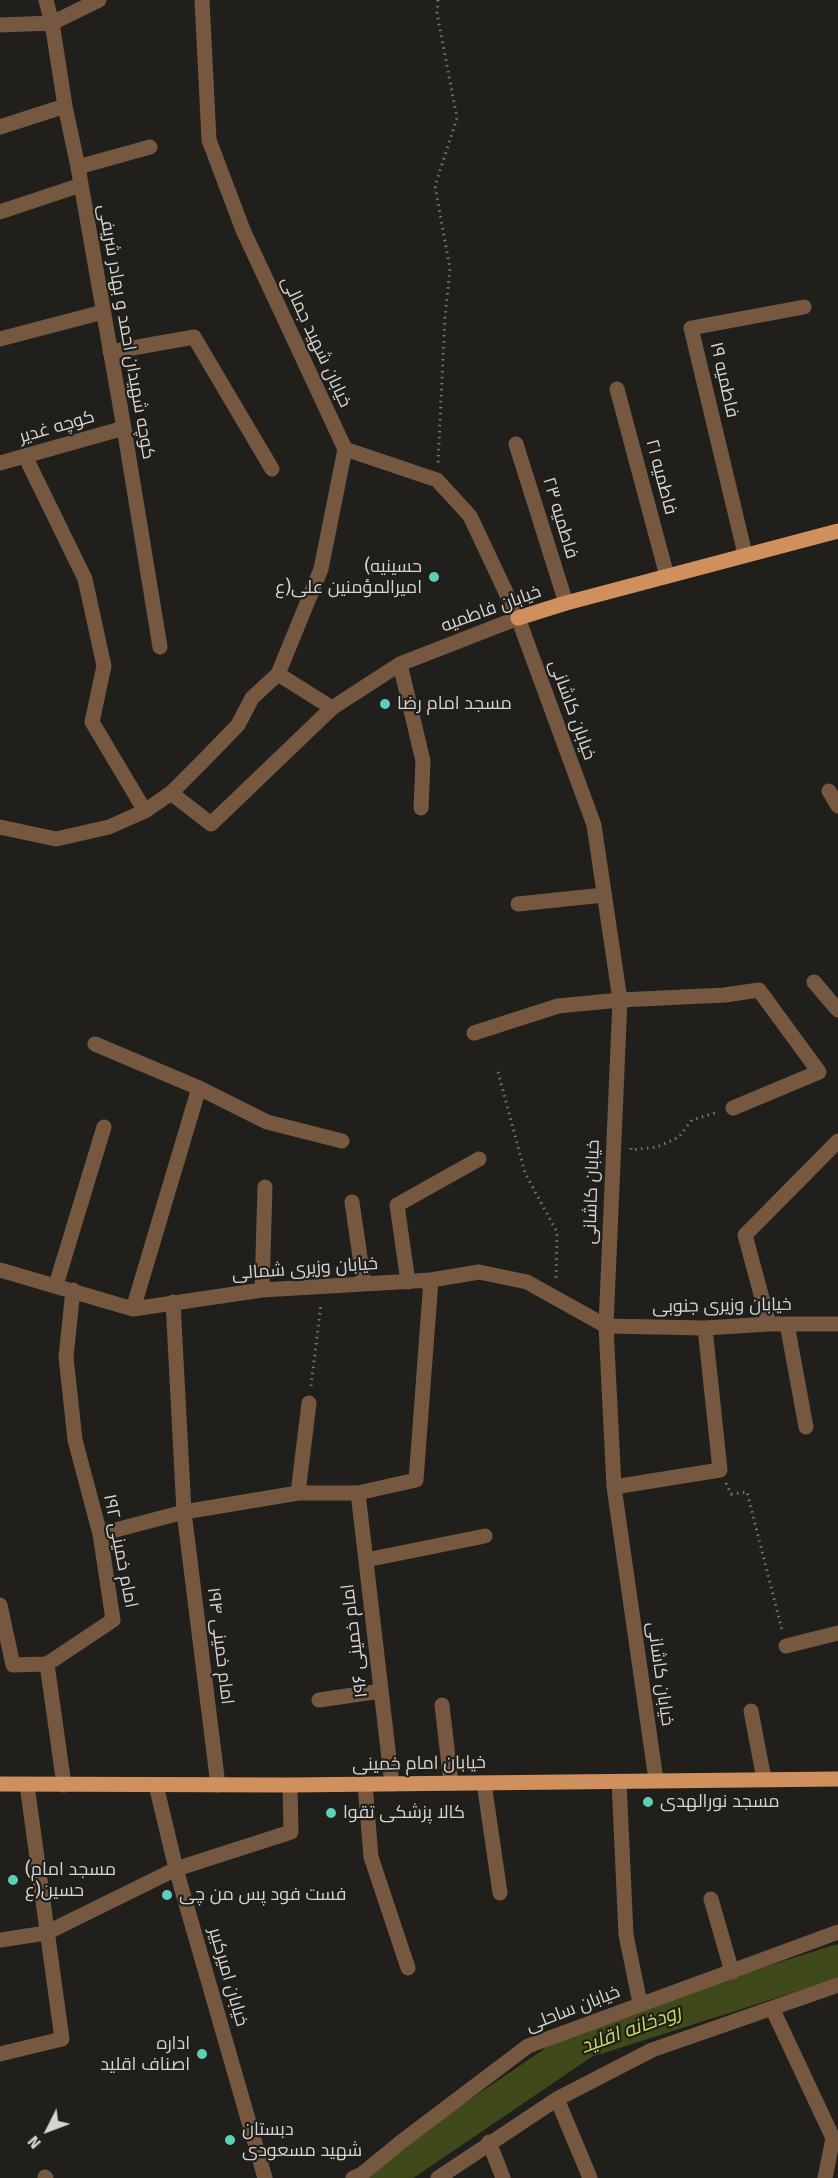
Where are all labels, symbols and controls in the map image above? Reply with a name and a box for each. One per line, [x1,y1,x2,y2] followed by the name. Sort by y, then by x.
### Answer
[93,203,159,461] street label: کوچه شهیدان احمد و بهادر شریفی
[276,273,356,411] street label: خیابان شهید جمالی
[705,340,743,420] street label: فاطمیه ۱۹
[17,406,97,448] street label: کوچه غدیر
[641,437,681,517] street label: فاطمیه ۲۱
[537,475,583,561] street label: فاطمیه ۲۳
[275,556,422,598] place label: (حسینیه امیرالمؤمنین علی(ع
[427,570,441,584] marker: (حسینیه امیرالمؤمنین علی(ع
[438,581,544,637] street label: خیابان فاطمیه
[544,657,600,763] street label: خیابان کاشانی
[397,693,512,715] place label: مسجد امام رضا
[378,697,392,711] marker: مسجد امام رضا
[579,1139,605,1245] street label: خیابان کاشانی
[231,1253,379,1285] street label: خیابان وزیری شمالی
[652,1294,792,1318] street label: خیابان وزیری جنوبی
[98,1492,142,1610] street label: امام خمینی ۱۹۲
[337,1583,373,1699] street label: امام خمینی ۱۹۶
[202,1586,238,1706] street label: امام خمینی ۱۹۴
[642,1621,678,1727] street label: خیابان کاشانی
[352,1752,486,1776] street label: خیابان امام خمینی
[660,1791,780,1813] place label: مسجد نورالهدی
[641,1795,655,1809] marker: مسجد نورالهدی
[343,1802,465,1824] place label: کالا پزشکی تقوا
[324,1806,338,1820] marker: کالا پزشکی تقوا
[25,1859,116,1902] place label: (مسجد امام حسین(ع
[6,1873,20,1887] marker: (مسجد امام حسین(ع
[179,1884,347,1906] place label: فست فود پس من چی
[160,1888,174,1902] marker: فست فود پس من چی
[204,1925,252,2029] street label: خیابان امیرکبیر
[523,1981,623,2037] street label: خیابان ساحلی
[577,2001,685,2059] water label: رودخانه اقلید
[100,2033,190,2076] place label: اداره اصناف اقلید
[195,2047,209,2061] marker: اداره اصناف اقلید
[18,2100,78,2160] north arrow
[242,2119,362,2162] place label: دبستان شهید مسعودی
[24,2132,45,2153] text: N
[223,2133,237,2147] marker: دبستان شهید مسعودی

